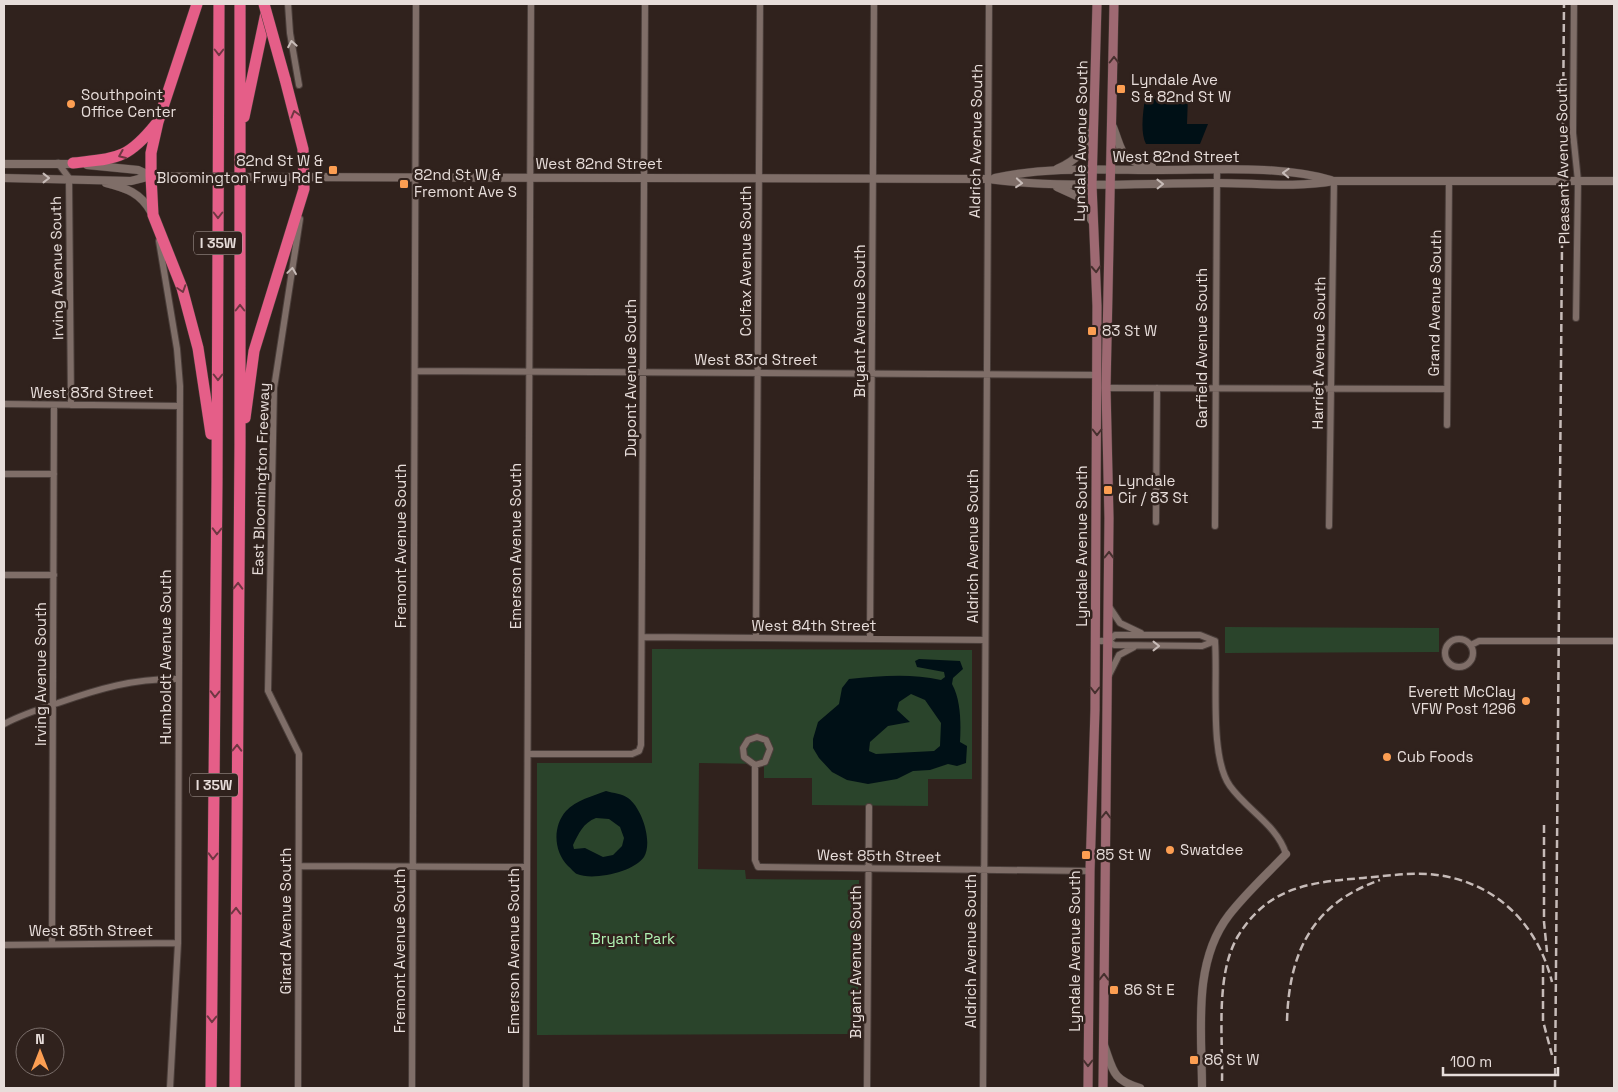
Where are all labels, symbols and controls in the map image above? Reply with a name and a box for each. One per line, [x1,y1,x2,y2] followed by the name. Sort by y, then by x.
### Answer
[288,40,298,49] one-way arrow
[214,49,224,57] one-way arrow
[1109,56,1119,64] one-way arrow
[1070,60,1091,222] street label: Lyndale Avenue South
[965,64,986,218] street label: Aldrich Avenue South
[1131,70,1231,106] place label: Lyndale Ave S & 82nd St W
[1552,77,1573,245] street label: Pleasant Avenue South
[1115,83,1127,95] marker: Lyndale Ave S & 82nd St W
[81,85,177,121] place label: Southpoint Office Center
[65,98,77,110] marker: Southpoint Office Center
[290,109,301,118] one-way arrow
[1112,147,1240,166] street label: West 82nd Street
[118,148,127,159] one-way arrow
[156,151,323,187] place label: 82nd St W & Bloomington Frwy Rd E
[535,154,663,173] street label: West 82nd Street
[327,164,339,176] marker: 82nd St W & Bloomington Frwy Rd E
[414,165,517,201] place label: 82nd St W & Fremont Ave S
[1282,167,1290,178] one-way arrow
[42,173,50,183] one-way arrow
[1015,177,1023,188] one-way arrow
[398,178,410,190] marker: 82nd St W & Fremont Ave S
[1157,179,1165,189] one-way arrow
[736,186,755,336] street label: Colfax Avenue South
[46,196,67,340] street label: Irving Avenue South
[213,212,223,219] one-way arrow
[1424,229,1445,377] street label: Grand Avenue South
[194,232,242,254] road number: I 35W
[850,244,869,398] street label: Bryant Avenue South
[1090,266,1101,274] one-way arrow
[286,267,297,275] one-way arrow
[1192,268,1211,428] street label: Garfield Avenue South
[1308,276,1329,430] street label: Harriet Avenue South
[176,284,186,293] one-way arrow
[621,299,640,457] street label: Dupont Avenue South
[235,304,245,312] one-way arrow
[1102,321,1157,340] place label: 83 St W
[1086,325,1098,337] marker: 83 St W
[694,350,818,369] street label: West 83rd Street
[213,374,223,382] one-way arrow
[248,382,273,576] street label: East Bloomington Freeway
[30,383,154,402] street label: West 83rd Street
[1091,428,1102,436] one-way arrow
[506,463,525,629] street label: Emerson Avenue South
[391,464,410,628] street label: Fremont Avenue South
[1072,465,1091,627] street label: Lyndale Avenue South
[963,469,982,623] street label: Aldrich Avenue South
[1118,471,1189,507] place label: Lyndale Cir / 83 St
[1102,484,1114,496] marker: Lyndale Cir / 83 St
[212,528,222,535] one-way arrow
[1104,551,1114,559] one-way arrow
[156,569,175,745] street label: Humboldt Avenue South
[233,582,244,590] one-way arrow
[31,602,50,746] street label: Irving Avenue South
[752,616,876,635] street label: West 84th Street
[1152,640,1160,651] one-way arrow
[1408,682,1516,718] place label: Everett McClay VFW Post 1296
[1090,686,1100,694] one-way arrow
[210,690,220,698] one-way arrow
[1520,695,1532,707] marker: Everett McClay VFW Post 1296
[232,744,242,752] one-way arrow
[1397,747,1474,766] place label: Cub Foods
[1381,751,1393,763] marker: Cub Foods
[190,774,238,796] road number: I 35W
[1101,810,1111,818] one-way arrow
[1180,840,1243,859] place label: Swatdee
[1164,844,1176,856] marker: Swatdee
[817,845,941,866] street label: West 85th Street
[1096,845,1151,864] place label: 85 St W
[276,848,295,994] street label: Girard Avenue South
[1080,849,1092,861] marker: 85 St W
[208,852,219,860] one-way arrow
[504,868,523,1034] street label: Emerson Avenue South
[390,869,409,1033] street label: Fremont Avenue South
[1065,870,1084,1032] street label: Lyndale Avenue South
[961,874,980,1028] street label: Aldrich Avenue South
[846,885,865,1039] street label: Bryant Avenue South
[230,907,241,915] one-way arrow
[29,921,153,940] street label: West 85th Street
[591,929,675,948] park label: Bryant Park
[1099,973,1109,980] one-way arrow
[1124,980,1175,999] place label: 86 St E
[1108,984,1120,996] marker: 86 St E
[207,1015,217,1023] one-way arrow
[15,1027,65,1077] north arrow
[35,1030,45,1048] text: N
[1443,1044,1558,1076] scale bar
[1204,1050,1259,1069] place label: 86 St W
[1450,1052,1492,1071] text: 100 m
[1188,1054,1200,1066] marker: 86 St W
[1083,1059,1093,1067] one-way arrow

